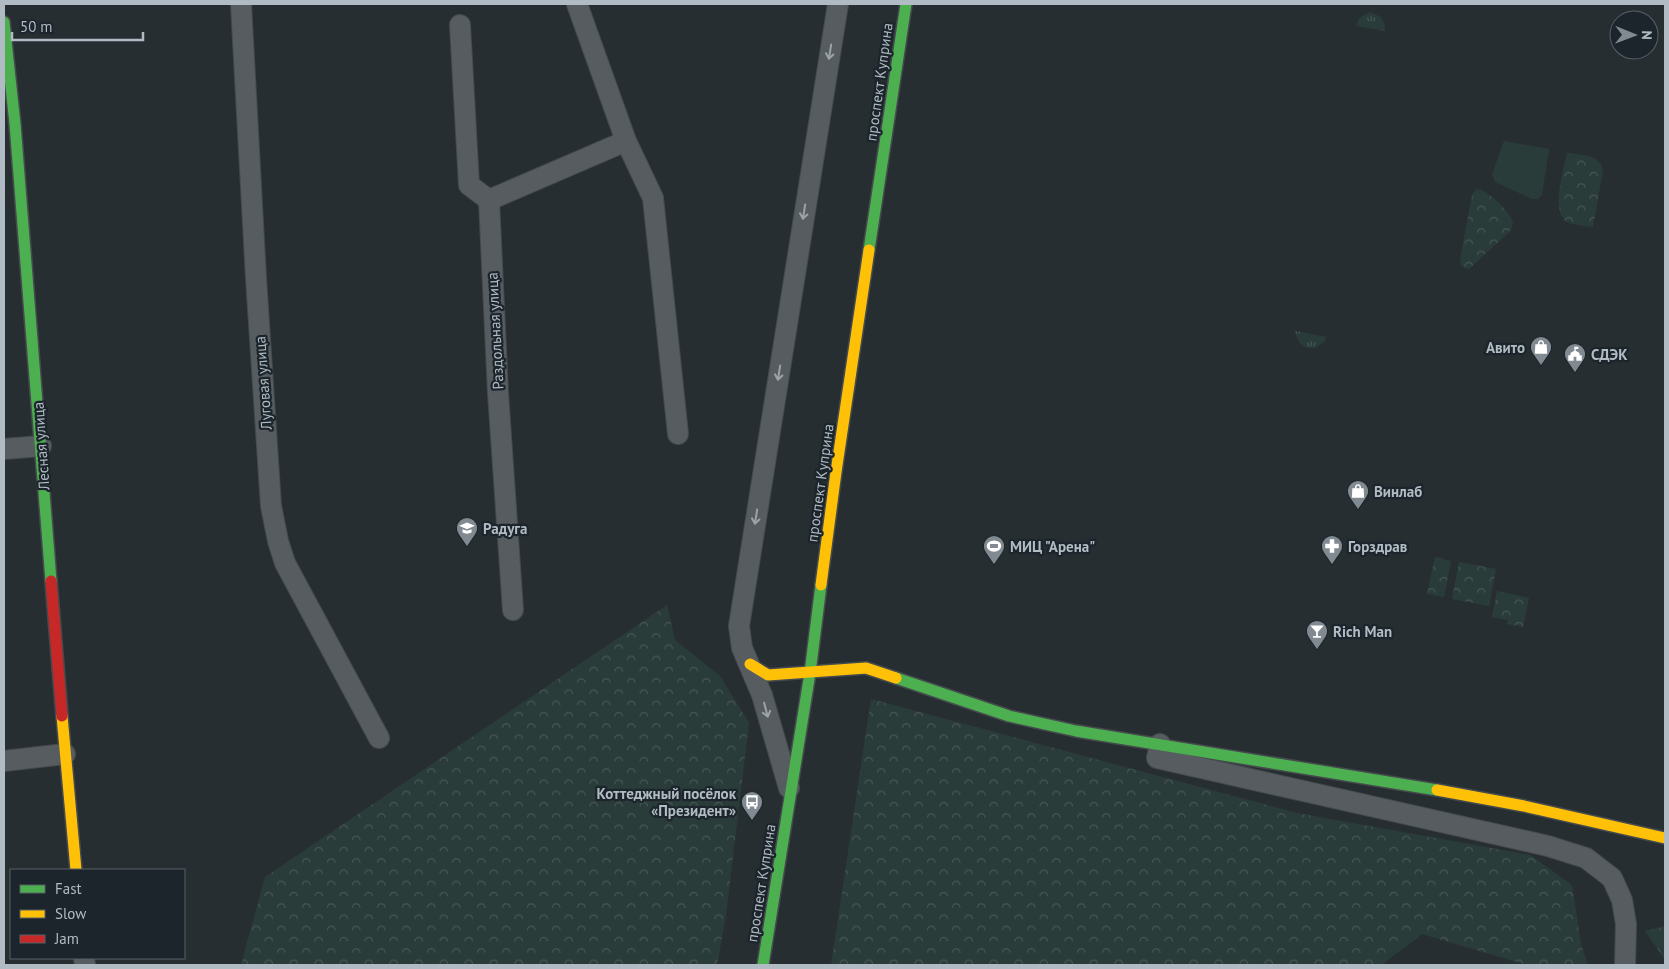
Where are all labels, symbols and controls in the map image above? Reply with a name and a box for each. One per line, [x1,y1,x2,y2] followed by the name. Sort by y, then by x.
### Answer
[12,10,144,42] scale bar
[1609,10,1659,60] north arrow
[20,17,53,36] text: 50 m
[861,22,897,142] street label: проспект Куприна
[1638,30,1656,40] text: N
[825,44,835,60] one-way arrow
[799,204,809,220] one-way arrow
[482,272,508,390] street label: Раздольная улица
[250,335,276,432] street label: Луговая улица
[1529,335,1553,366] shop icon: Авито
[1486,338,1525,357] place label: Авито
[1563,342,1587,373] public building icon: СДЭК
[1591,345,1628,364] place label: СДЭК
[774,364,784,380] one-way arrow
[28,401,54,492] street label: Лесная улица
[802,423,838,543] street label: проспект Куприна
[1346,479,1370,510] shop icon: Винлаб
[1374,482,1422,501] place label: Винлаб
[751,509,761,525] one-way arrow
[455,516,479,547] school or university icon: Радуга
[483,519,527,538] place label: Радуга
[982,534,1006,565] sports icon: МИЦ "Арена"
[1320,534,1344,565] pharmacy icon: Горздрав
[1010,537,1095,556] place label: МИЦ "Арена"
[1348,537,1408,556] place label: Горздрав
[1305,619,1329,650] bar icon: Rich Man
[1333,622,1392,641] place label: Rich Man
[761,702,771,718] one-way arrow
[596,784,737,820] place label: Коттеджный посёлок «Президент»
[740,790,764,821] bus stop icon: Коттеджный посёлок «Президент»
[742,823,780,943] street label: проспект Куприна
[10,869,185,959] legend
[55,879,82,898] text: Fast
[55,904,86,923] text: Slow
[54,929,79,948] text: Jam

